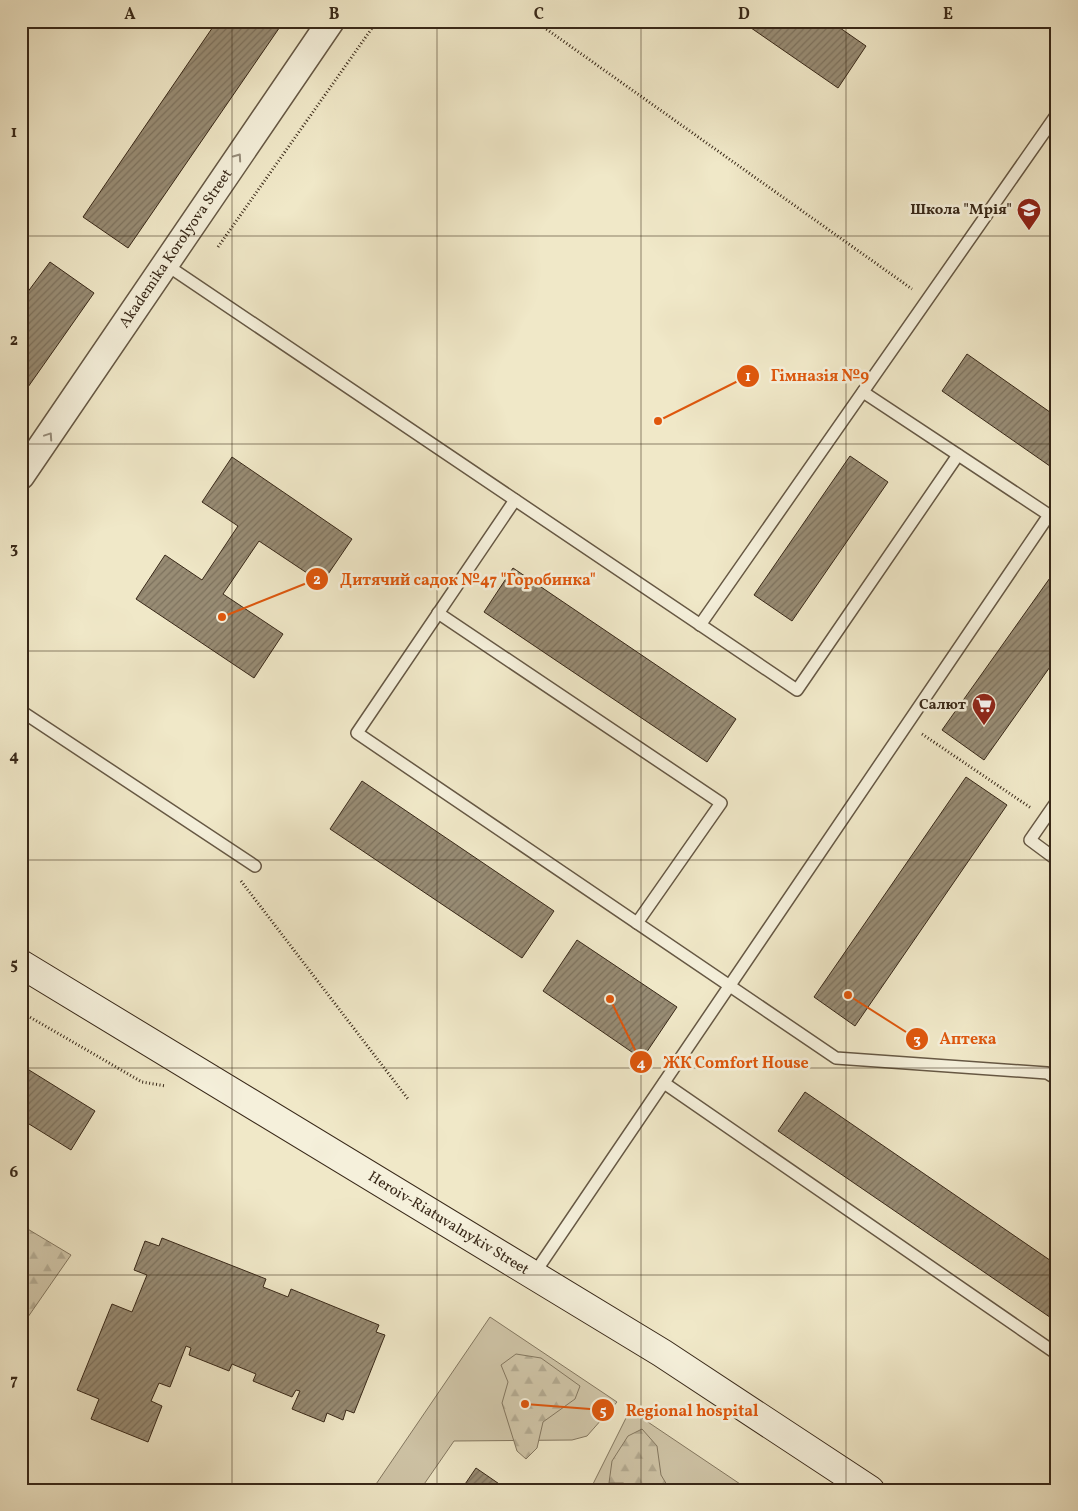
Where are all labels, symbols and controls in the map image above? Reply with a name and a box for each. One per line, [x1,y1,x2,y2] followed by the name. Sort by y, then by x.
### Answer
[124,4,136,26] text: A
[329,4,340,26] text: B
[534,4,544,26] text: C
[738,4,750,26] text: D
[943,4,953,26] text: E
[11,122,17,144] text: 1
[232,153,241,163] one-way arrow
[114,165,237,332] street label: Akademika Korolyova Street
[1016,197,1042,231] school or university icon: Школа "Мрія"
[910,200,1012,221] place label: Школа "Мрія"
[10,330,18,352] text: 2
[736,360,879,391] callout: Гімназія №9
[771,366,869,388] text: Гімназія №9
[745,367,751,388] text: 1
[42,432,52,441] one-way arrow
[10,538,18,560] text: 3
[305,564,606,595] callout: Дитячий садок №47 "Горобинка"
[313,570,321,591] text: 2
[340,570,596,592] text: Дитячий садок №47 "Горобинка"
[971,692,997,726] supermarket icon: Салют
[919,695,967,716] place label: Салют
[9,746,19,768] text: 4
[10,954,18,976] text: 5
[904,1023,1006,1054] callout: Аптека
[940,1029,997,1051] text: Аптека
[913,1030,921,1051] text: 3
[629,1047,819,1078] callout: ЖК Comfort House
[663,1053,809,1075] text: ЖК Comfort House
[636,1054,646,1075] text: 4
[10,1162,19,1184] text: 6
[364,1166,533,1280] street label: Heroiv-Riatuvalnykiv Street
[10,1370,18,1392] text: 7
[591,1395,769,1426] callout: Regional hospital
[599,1401,607,1422] text: 5
[626,1401,759,1423] text: Regional hospital

